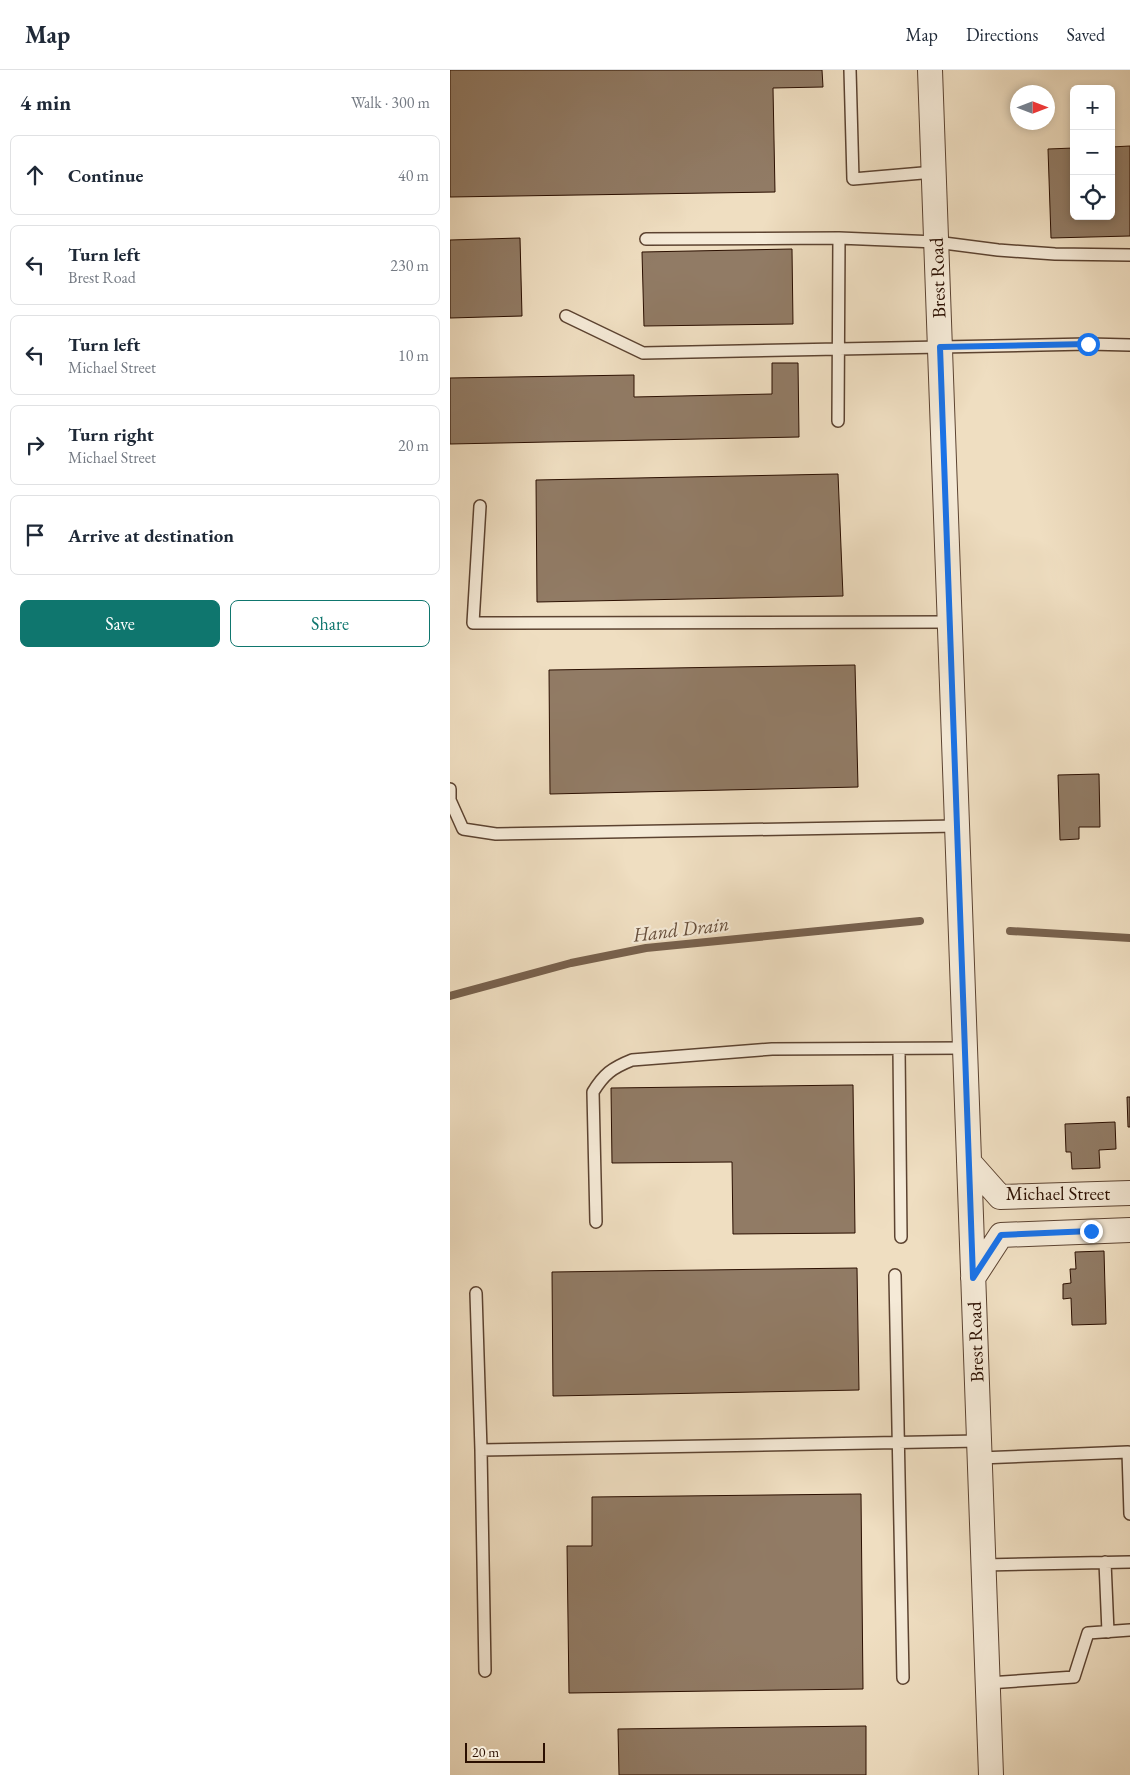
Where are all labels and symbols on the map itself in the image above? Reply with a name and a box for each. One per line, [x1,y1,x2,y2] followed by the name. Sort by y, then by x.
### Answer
[1010,85,1055,130] north arrow
[924,237,951,319] street label: Brest Road
[1077,333,1100,356] route start
[630,910,731,948] water label: Hand Drain
[1006,1181,1110,1206] street label: Michael Street
[1080,1220,1103,1243] route end
[962,1301,989,1383] street label: Brest Road
[465,1740,545,1763] scale bar

